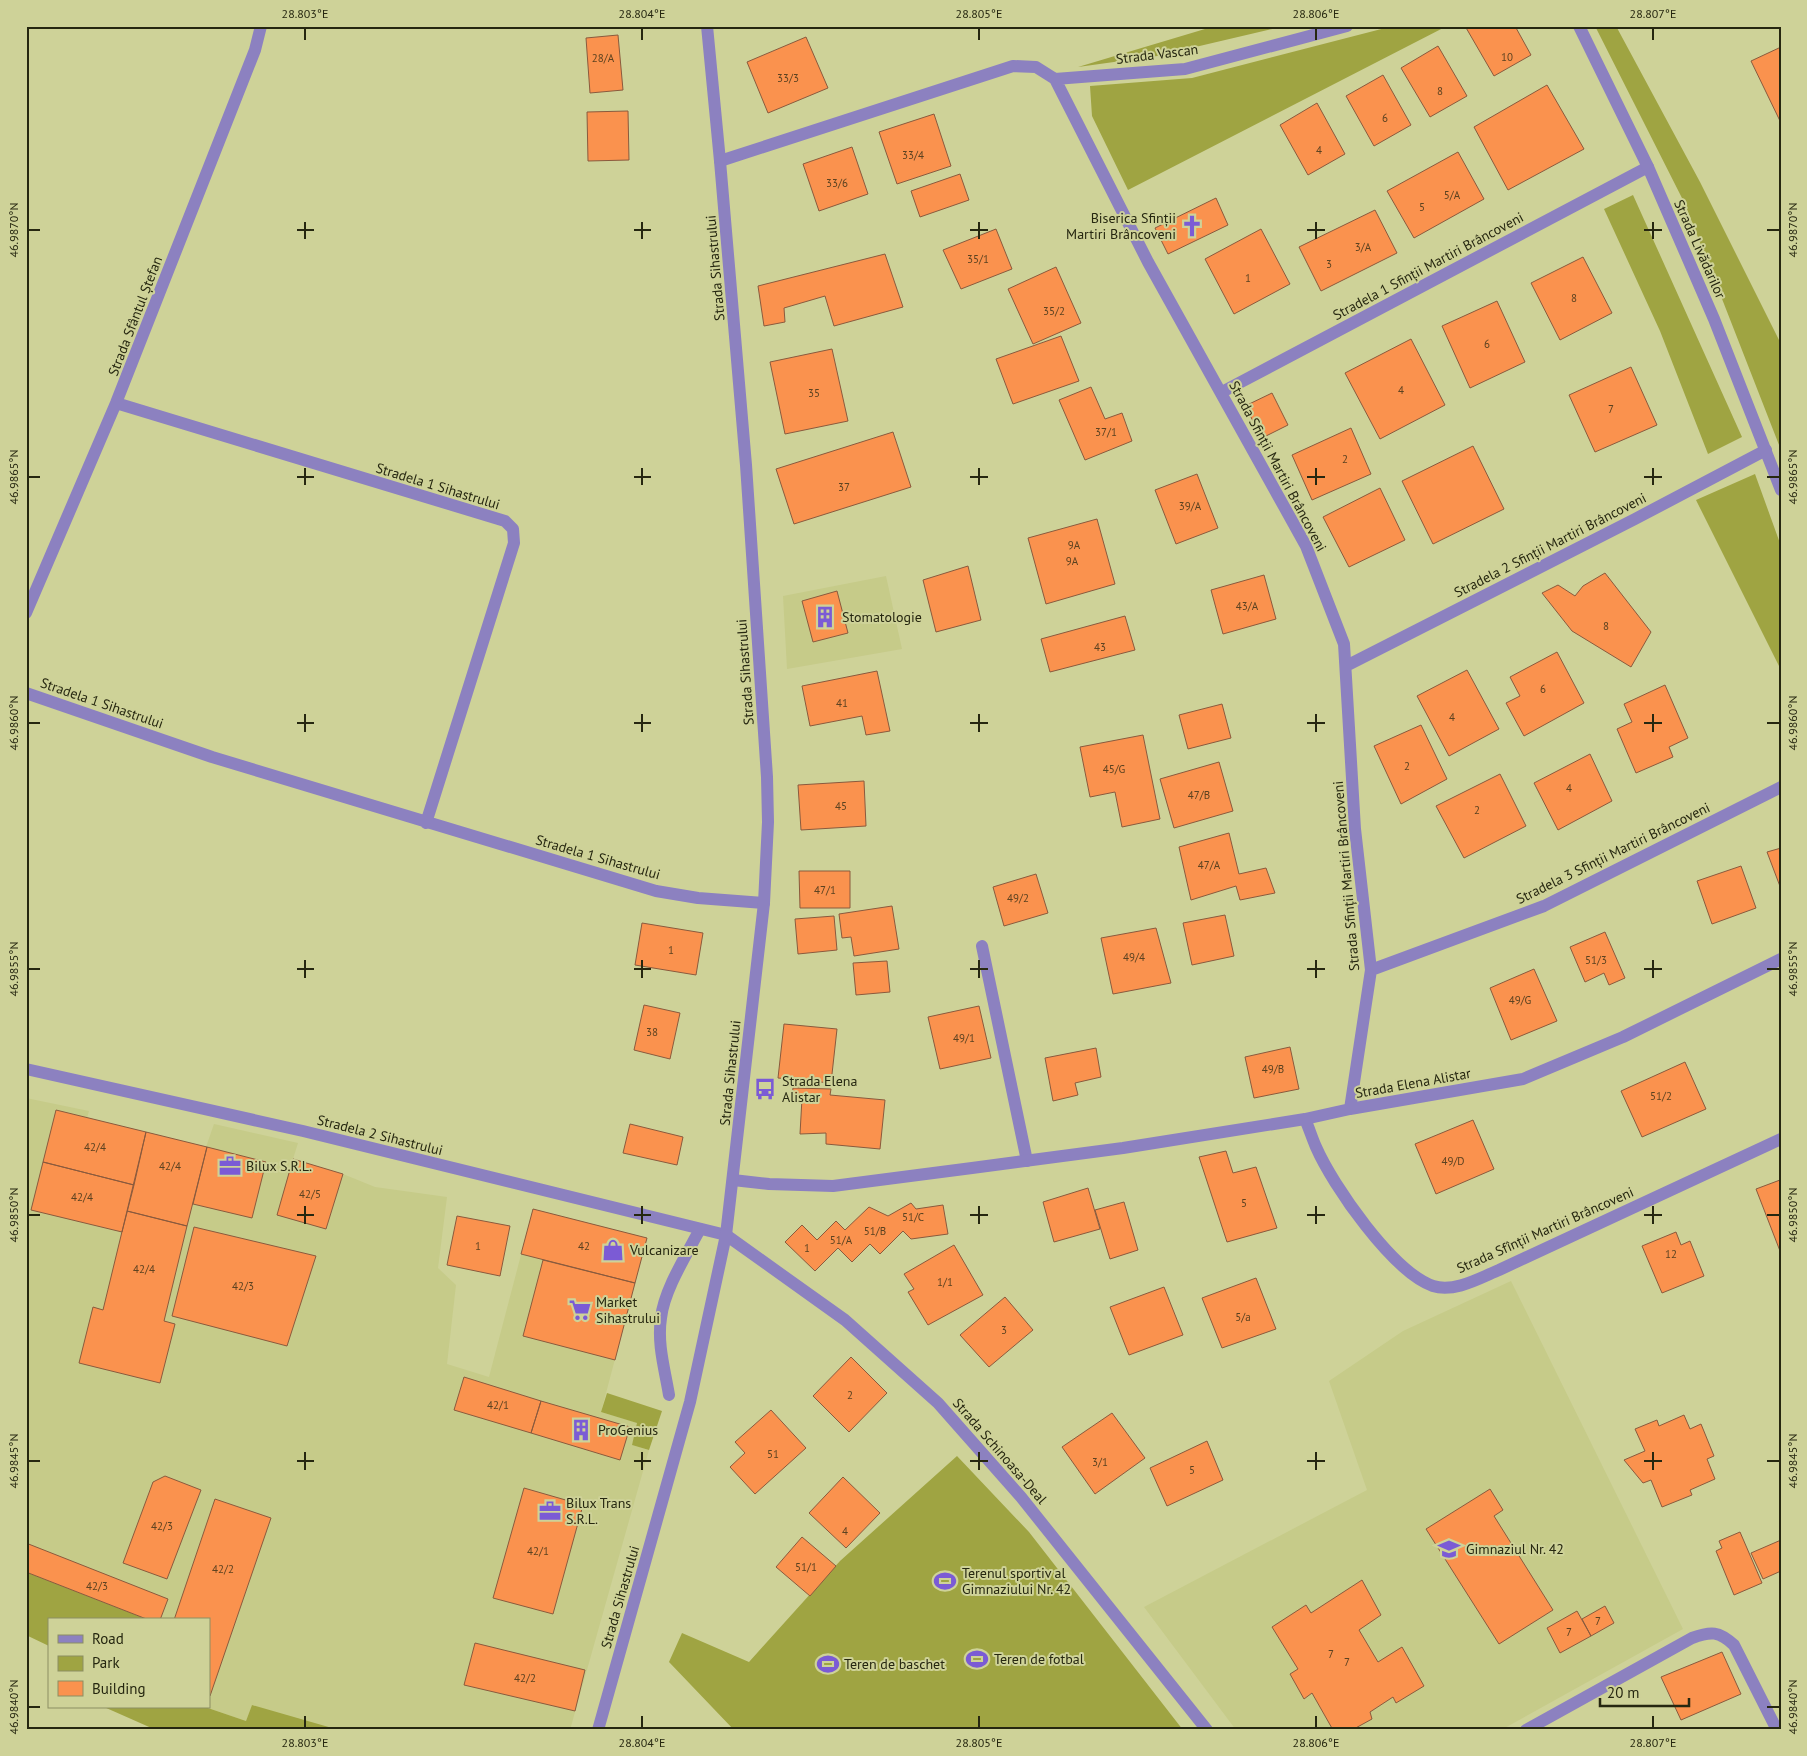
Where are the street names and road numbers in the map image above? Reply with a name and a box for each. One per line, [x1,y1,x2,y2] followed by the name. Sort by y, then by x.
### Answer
[1115,40,1199,68] street label: Strada Vascan
[1670,197,1730,301] street label: Strada Livădarilor
[1330,208,1526,324] street label: Stradela 1 Sfinții Martiri Brâncoveni
[701,214,729,322] street label: Strada Sihastrului
[104,254,166,378] street label: Strada Sfântul Ștefan
[1225,378,1331,554] street label: Strada Sfinții Martiri Brâncoveni
[374,459,502,513] street label: Stradela 1 Sihastrului
[1451,489,1649,601] street label: Stradela 2 Sfinții Martiri Brâncoveni
[732,618,758,726] street label: Strada Sihastrului
[38,674,166,732] street label: Stradela 1 Sihastrului
[1329,780,1363,972] street label: Strada Sfinții Martiri Brâncoveni
[1513,798,1713,908] street label: Stradela 3 Sfinții Martiri Brâncoveni
[534,831,662,883] street label: Stradela 1 Sihastrului
[715,1019,745,1127] street label: Strada Sihastrului
[1354,1064,1472,1102] street label: Strada Elena Alistar
[315,1111,445,1159] street label: Stradela 2 Sihastrului
[1454,1183,1636,1277] street label: Strada Sfînții Martiri Brâncoveni
[949,1394,1051,1508] street label: Strada Schinoasa-Deal
[597,1543,643,1651] street label: Strada Sihastrului

